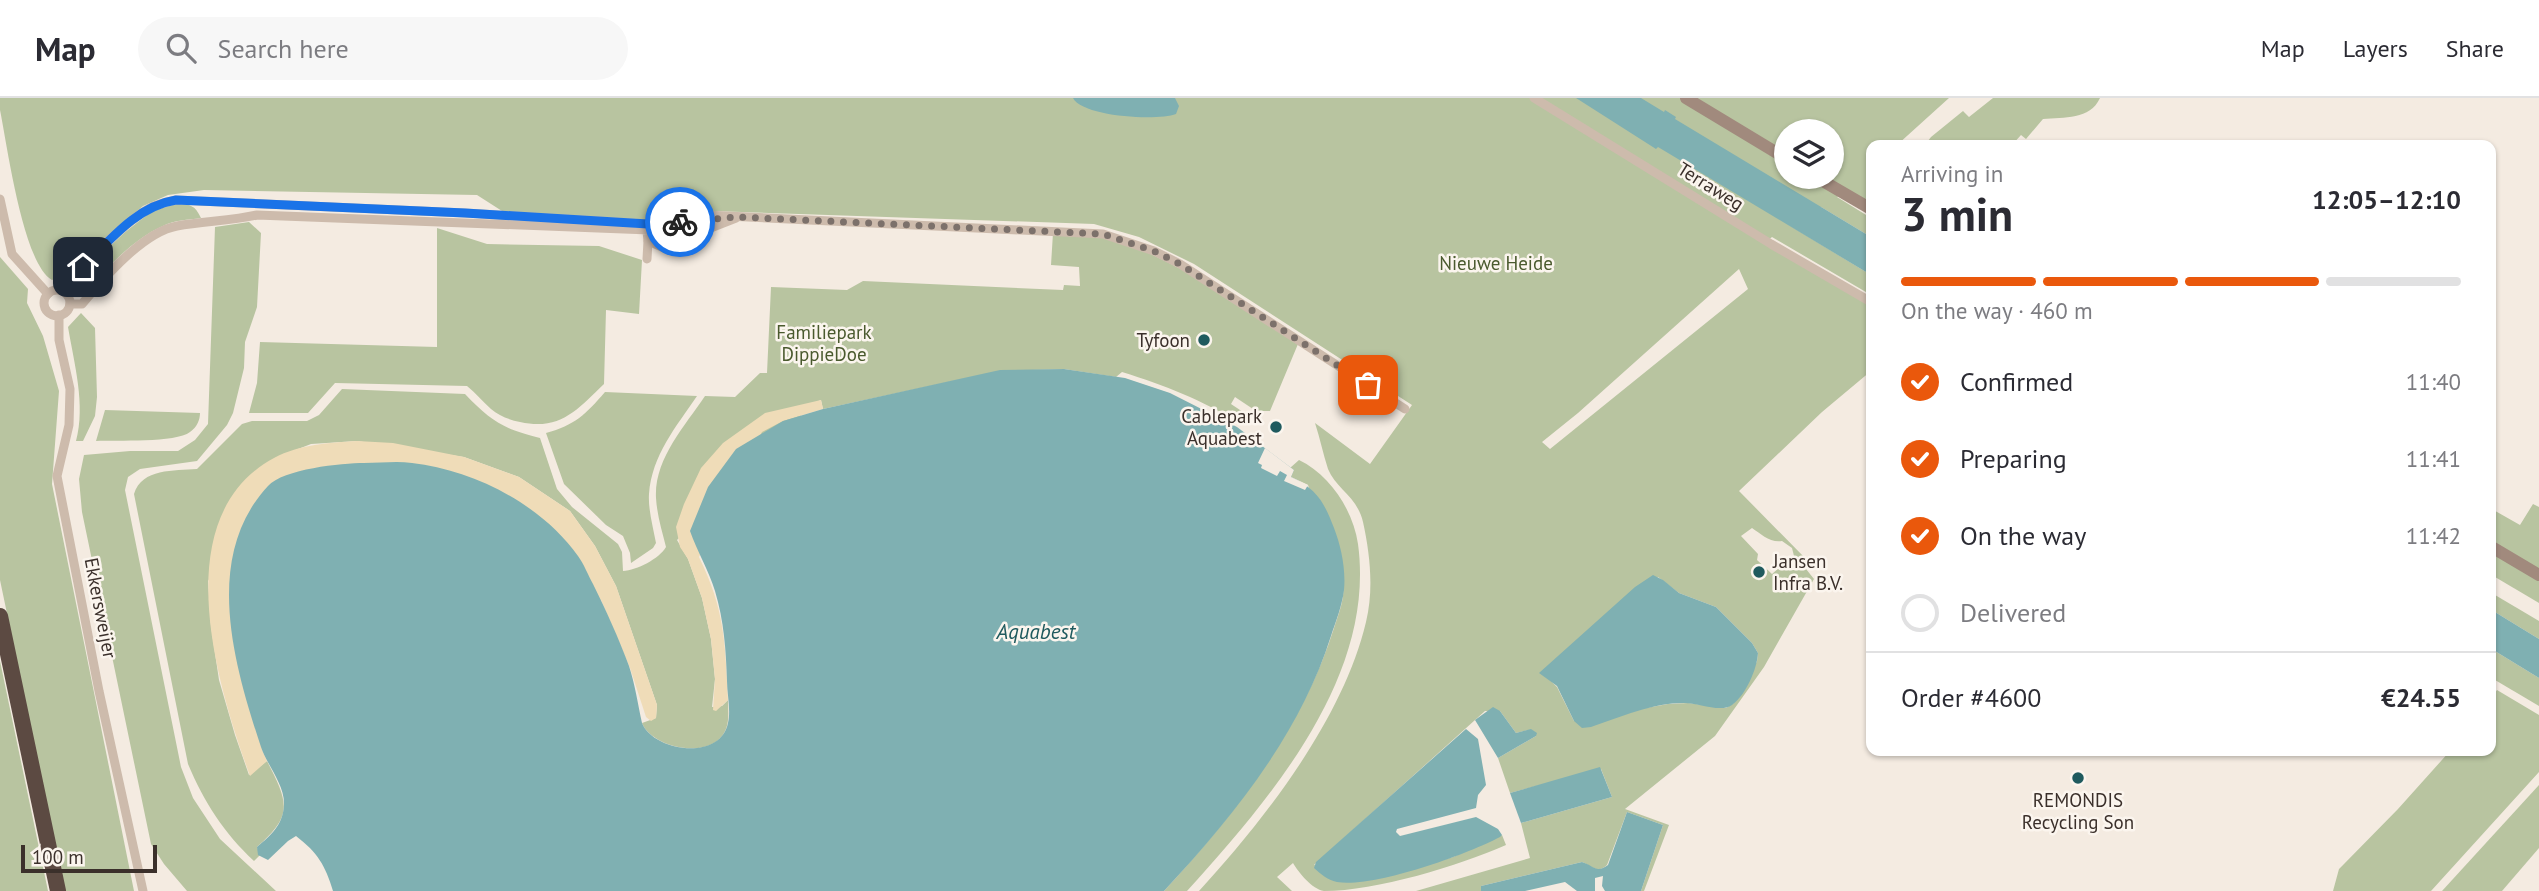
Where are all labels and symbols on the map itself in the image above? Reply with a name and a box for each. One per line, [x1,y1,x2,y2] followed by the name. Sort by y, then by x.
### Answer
[1673,156,1749,216] street label: Terraweg
[645,187,715,257] courier
[53,237,113,297] pin
[1439,251,1553,275] park label: Nieuwe Heide
[776,320,872,366] park label: Familiepark DippieDoe
[1136,328,1190,352] place label: Tyfoon
[1196,332,1212,348] marker: Tyfoon
[1338,355,1398,415] pin
[1181,404,1263,450] place label: Cablepark Aquabest
[1268,419,1284,435] marker: Cablepark Aquabest
[1772,549,1843,595] place label: Jansen Infra B.V.
[79,556,123,661] street label: Ekkersweijer
[1751,564,1767,580] marker: Jansen Infra B.V.
[996,618,1077,645] water label: Aquabest
[2070,770,2086,786] marker: REMONDIS Recycling Son
[2022,788,2134,834] place label: REMONDIS Recycling Son
[21,842,158,874] scale bar

